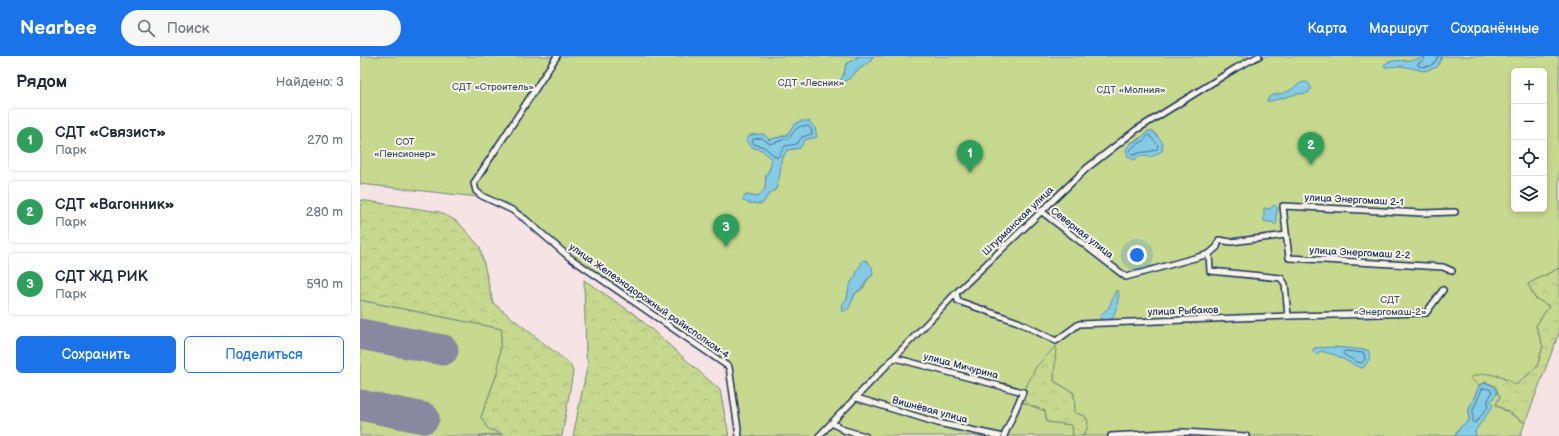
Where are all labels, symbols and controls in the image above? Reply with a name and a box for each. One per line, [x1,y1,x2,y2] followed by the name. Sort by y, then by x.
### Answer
[121,10,401,46] search box
[20,17,97,40] text: Nearbee
[135,17,157,39] icon: search
[167,19,210,38] text: Поиск
[1308,20,1347,37] text: Карта
[1369,20,1429,37] text: Маршрут
[1451,20,1539,37] text: Сохранённые
[1511,68,1547,212] map controls
[1511,68,1547,104] button: +
[16,72,67,92] text: Рядом
[276,74,344,90] text: Найдено: 3
[778,77,845,89] park label: СДТ «Лесник»
[452,81,534,93] park label: СДТ «Строитель»
[1096,84,1166,96] park label: СДТ «Молния»
[1511,104,1547,140] button: −
[55,123,166,142] text: СДТ «Связист»
[27,132,33,148] text: 1
[307,132,343,148] text: 270 m
[1298,132,1324,165] pin: 2
[374,136,437,160] park label: СОТ «Пенсионер»
[957,140,983,173] pin: 1
[1511,140,1547,176] button: locate
[55,142,87,158] text: Парк
[1511,176,1547,212] button: layers
[980,184,1056,258] street label: Штурманская улица
[1304,191,1404,209] street label: улица Энергомаш 2-1
[55,195,175,214] text: СДТ «Вагонник»
[26,204,34,220] text: 2
[306,204,343,220] text: 280 m
[1048,205,1116,261] street label: Северная улица
[55,214,87,230] text: Парк
[713,214,739,247] pin: 3
[567,241,731,361] street label: улица Железнодорожный райисполком-4
[1309,244,1411,262] street label: улица Энергомаш 2-2
[1127,245,1147,265] your location
[55,267,148,286] text: СДТ ЖД РИК
[26,276,34,292] text: 3
[306,276,343,292] text: 590 m
[55,286,87,302] text: Парк
[1353,294,1427,318] park label: СДТ «Энергомаш-2»
[1147,304,1219,318] street label: улица Рыбаков
[16,336,176,373] button: Сохранить
[184,336,344,373] button: Поделиться
[922,350,1000,382] street label: улица Мичурина
[891,394,969,426] street label: Вишнёвая улица

